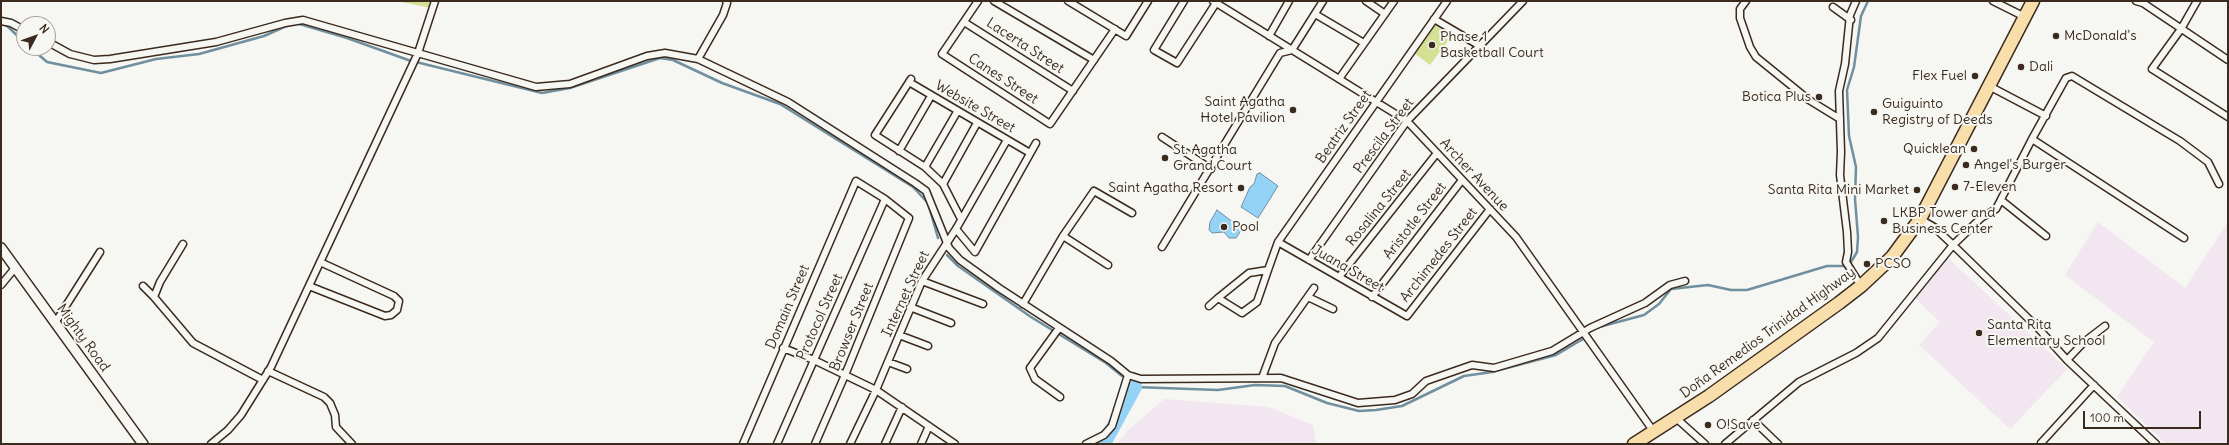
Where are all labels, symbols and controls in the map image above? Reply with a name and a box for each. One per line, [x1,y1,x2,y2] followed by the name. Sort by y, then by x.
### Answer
[983,15,1067,77] street label: Lacerta Street
[16,16,56,56] north arrow
[37,21,52,36] text: N
[2064,28,2137,44] place label: McDonald's
[1440,29,1544,62] place label: Phase 1 Basketball Court
[2051,31,2061,41] marker: McDonald's
[1427,40,1437,50] marker: Phase 1 Basketball Court
[965,50,1041,108] street label: Canes Street
[2029,59,2053,75] place label: Dali
[2016,62,2026,72] marker: Dali
[1912,68,1967,84] place label: Flex Fuel
[1970,71,1980,81] marker: Flex Fuel
[932,77,1018,137] street label: Website Street
[1313,87,1375,167] street label: Beatriz Street
[1742,89,1811,105] place label: Botica Plus
[1814,92,1824,102] marker: Botica Plus
[1200,94,1285,126] place label: Saint Agatha Hotel Pavilion
[1350,95,1418,177] street label: Prescila Street
[1882,96,1993,128] place label: Guiguinto Registry of Deeds
[1288,105,1298,115] marker: Saint Agatha Hotel Pavilion
[1869,107,1879,117] marker: Guiguinto Registry of Deeds
[1436,135,1512,215] street label: Archer Avenue
[1903,141,1966,157] place label: Quicklean
[1173,142,1252,174] place label: St. Agatha Grand Court
[1969,144,1979,154] marker: Quicklean
[1160,153,1170,163] marker: St. Agatha Grand Court
[1974,157,2066,173] place label: Angel's Burger
[1961,160,1971,170] marker: Angel's Burger
[1343,166,1415,250] street label: Rosalina Street
[1380,179,1450,263] street label: Aristotle Street
[1963,179,2017,195] place label: 7-Eleven
[1108,180,1233,196] place label: Saint Agatha Resort
[1768,182,1909,198] place label: Santa Rita Mini Market
[1950,182,1960,192] marker: 7-Eleven
[1236,183,1246,193] marker: Saint Agatha Resort
[1912,185,1922,195] marker: Santa Rita Mini Market
[1397,204,1481,306] street label: Archimedes Street
[1892,205,1995,238] place label: LKBP Tower and Business Center
[1879,216,1889,226] marker: LKBP Tower and Business Center
[1232,219,1259,235] place label: Pool
[1219,222,1229,232] marker: Pool
[1309,242,1387,296] street label: Juana Street
[879,248,933,340] street label: Internet Street
[1875,256,1911,272] place label: PCSO
[1862,259,1872,269] marker: PCSO
[763,262,813,352] street label: Domain Street
[1677,264,1859,402] street label: Doña Remedios Trinidad Highway
[793,271,847,363] street label: Protocol Street
[827,280,877,374] street label: Browser Street
[53,301,113,375] street label: Mighty Road
[1987,317,2105,350] place label: Santa Rita Elementary School
[1974,328,1984,338] marker: Santa Rita Elementary School
[2085,403,2203,429] scale bar
[2090,410,2124,425] text: 100 m
[1716,417,1760,433] place label: O!Save
[1703,420,1713,430] marker: O!Save

